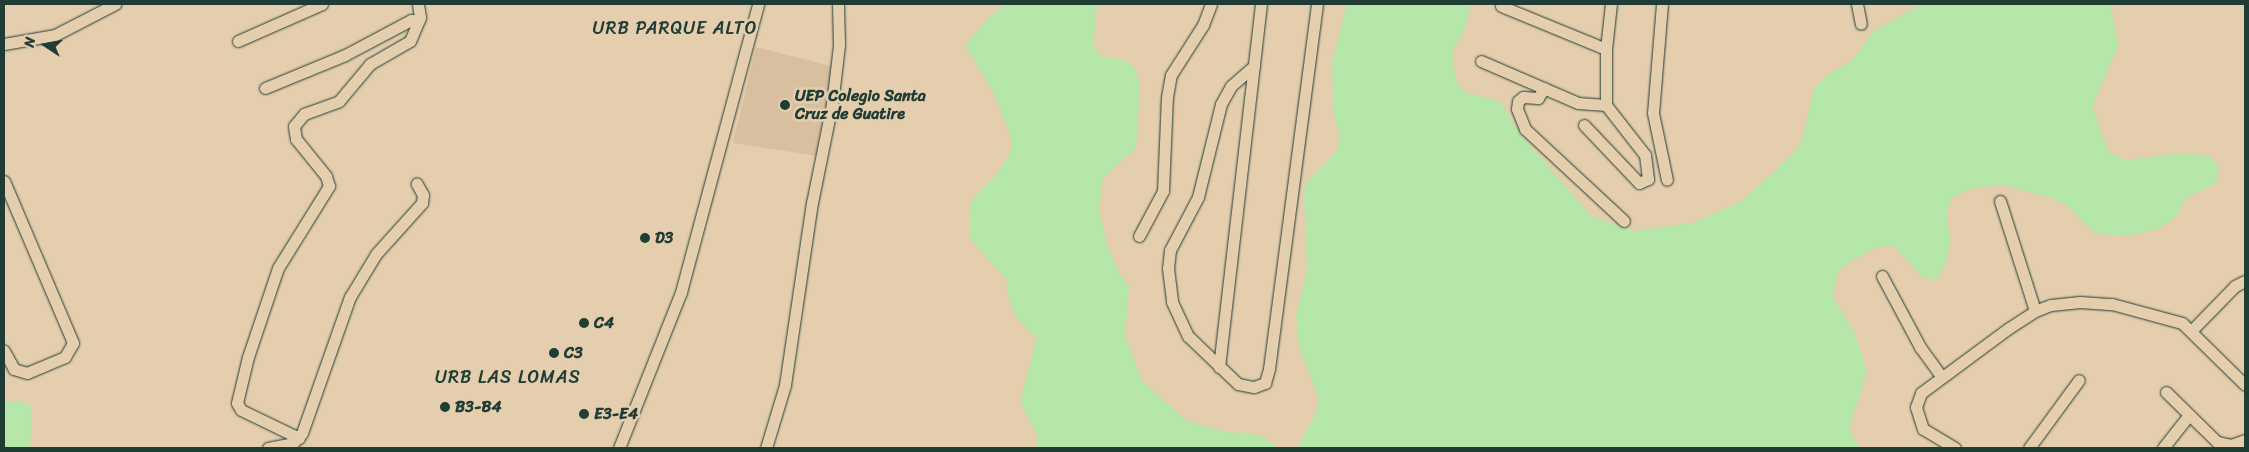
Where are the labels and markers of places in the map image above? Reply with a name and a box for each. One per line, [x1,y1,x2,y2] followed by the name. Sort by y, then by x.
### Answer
[795,86,926,124] place label: UEP Colegio Santa Cruz de Guatire
[779,99,791,111] marker: UEP Colegio Santa Cruz de Guatire
[655,228,673,248] place label: D3
[639,232,651,244] marker: D3
[594,313,614,333] place label: C4
[578,317,590,329] marker: C4
[564,343,583,363] place label: C3
[548,347,560,359] marker: C3
[455,397,502,417] place label: B3-B4
[439,401,451,413] marker: B3-B4
[594,404,638,424] place label: E3-E4
[578,408,590,420] marker: E3-E4

